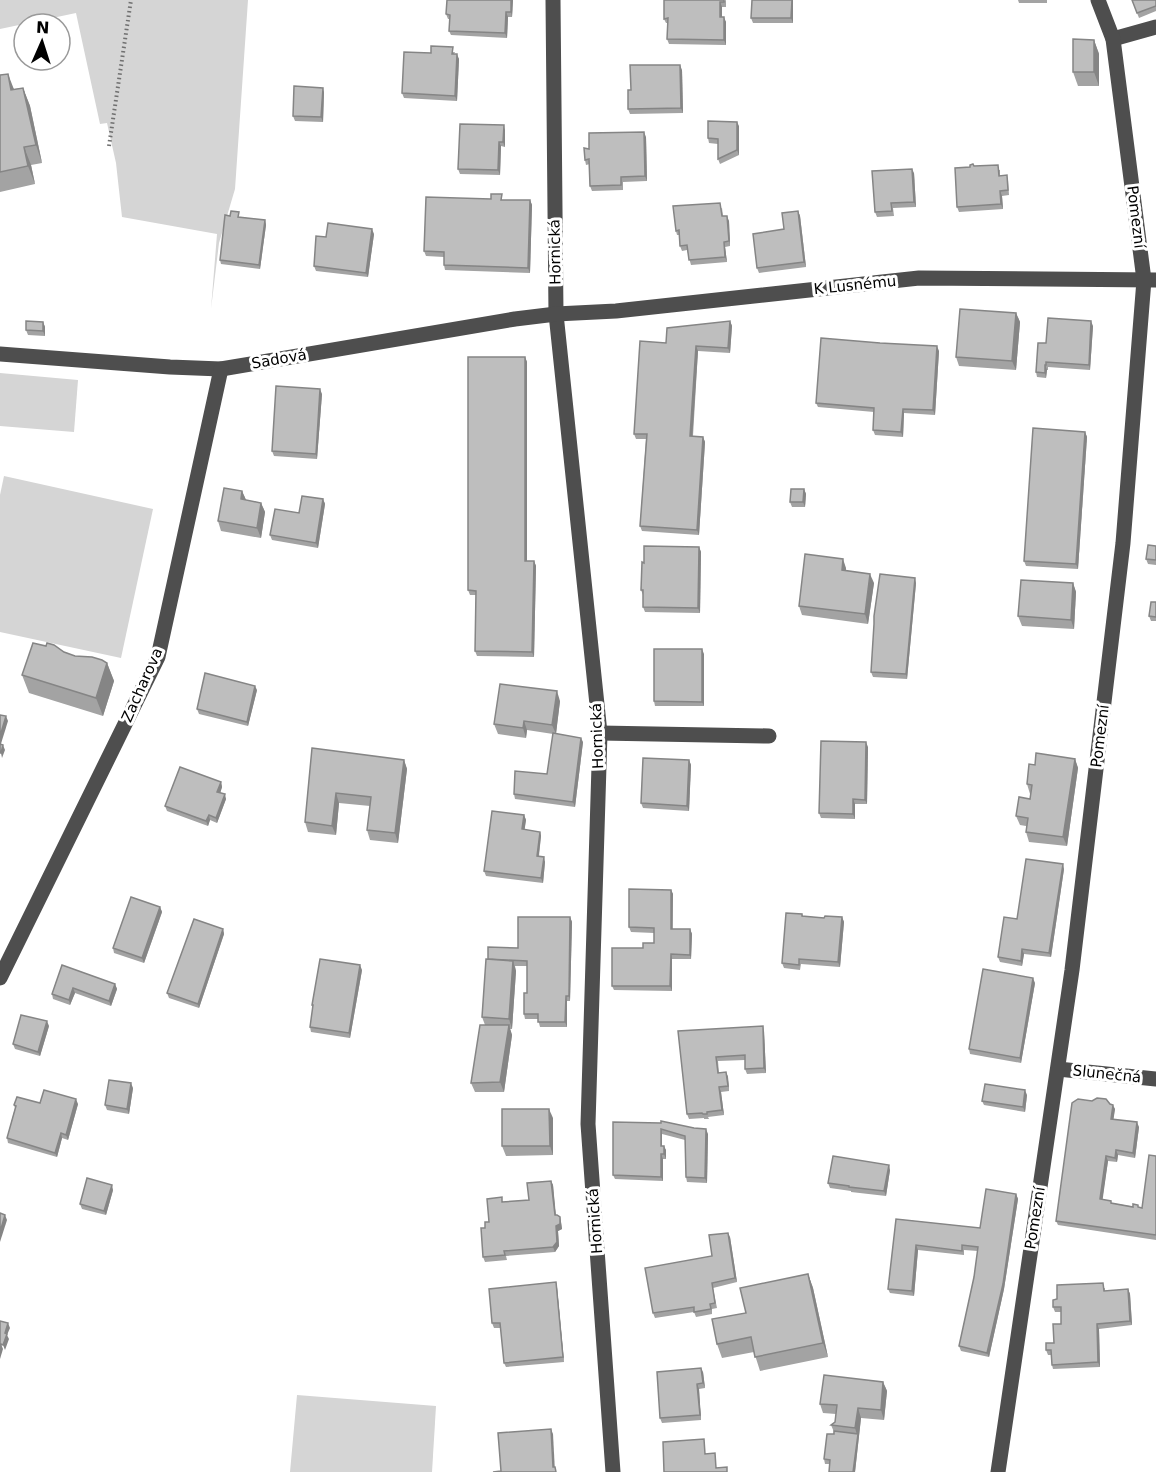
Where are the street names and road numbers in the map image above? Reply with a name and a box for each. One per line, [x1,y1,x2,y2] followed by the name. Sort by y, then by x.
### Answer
[1123,185,1149,250] street label: Pomezní
[545,219,565,285] street label: Hornická
[813,272,897,298] street label: K Lusnému
[250,345,308,373] street label: Sadová
[118,645,166,725] street label: Zacharova
[587,703,607,769] street label: Hornická
[1087,703,1113,768] street label: Pomezní
[1072,1061,1142,1087] street label: Slunečná
[1021,1185,1049,1251] street label: Pomezní
[584,1187,606,1255] street label: Hornická

